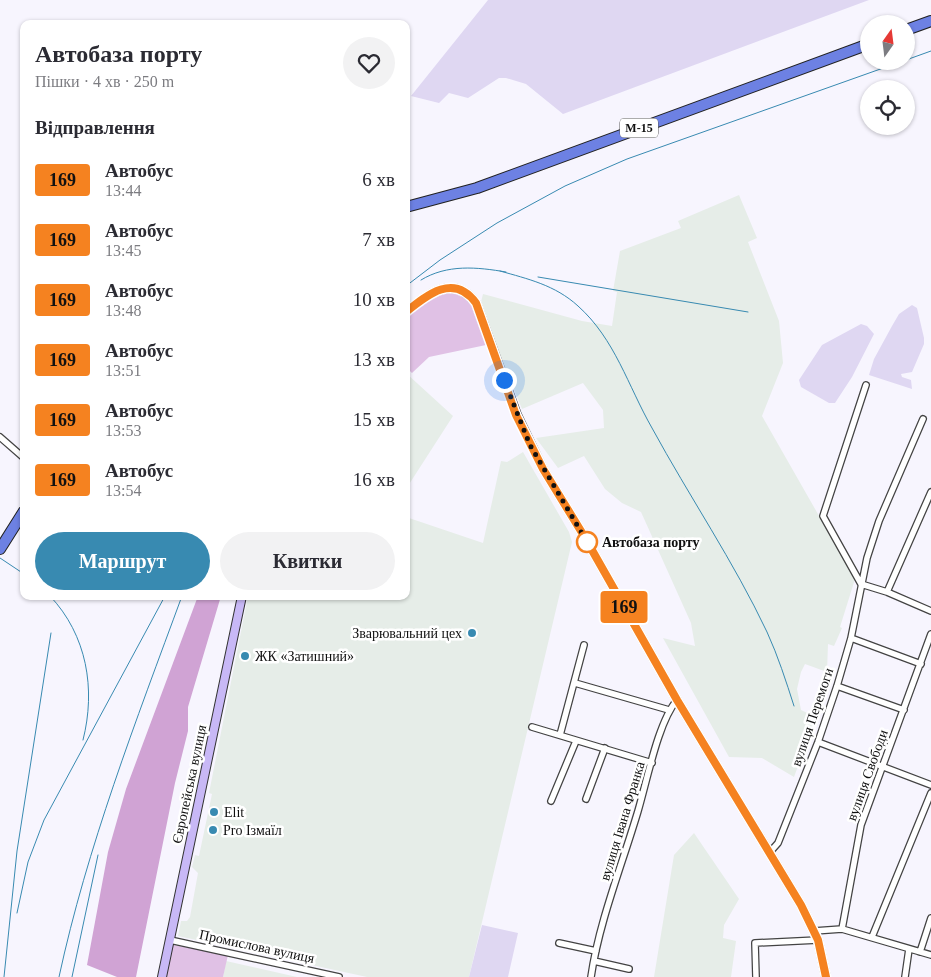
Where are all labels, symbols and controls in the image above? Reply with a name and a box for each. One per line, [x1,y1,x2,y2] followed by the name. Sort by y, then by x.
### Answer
[860,15,915,70] north arrow
[860,15,915,135] map controls
[343,37,395,89] button: heart
[35,41,202,67] text: Автобаза порту
[35,73,174,90] text: Пішки · 4 хв · 250 m
[860,80,915,135] button: locate
[35,117,155,138] text: Відправлення
[620,119,658,138] road number: М-15
[105,160,173,181] text: Автобус
[362,169,395,190] text: 6 хв
[49,170,76,190] text: 169
[105,182,141,199] text: 13:44
[105,220,173,241] text: Автобус
[362,229,395,250] text: 7 хв
[49,230,76,250] text: 169
[105,242,141,259] text: 13:45
[105,280,173,301] text: Автобус
[353,289,395,310] text: 10 хв
[49,290,76,310] text: 169
[105,302,141,319] text: 13:48
[105,340,173,361] text: Автобус
[353,349,395,370] text: 13 хв
[49,350,76,370] text: 169
[105,362,141,379] text: 13:51
[492,368,517,393] your location
[105,400,173,421] text: Автобус
[353,409,395,430] text: 15 хв
[49,410,76,430] text: 169
[105,422,141,439] text: 13:53
[105,460,173,481] text: Автобус
[353,469,395,490] text: 16 хв
[49,470,76,490] text: 169
[105,482,141,499] text: 13:54
[576,531,598,553] marker: Автобаза порту
[35,532,210,590] button: Маршрут
[220,532,395,590] button: Квитки
[602,535,700,550] place label: Автобаза порту
[595,591,653,623] line badge: 169
[611,597,638,617] text: 169
[352,626,462,641] place label: Зварювальний цех
[466,627,478,639] marker: Зварювальний цех
[255,649,354,664] place label: ЖК «Затишний»
[239,650,251,662] marker: ЖК «Затишний»
[789,666,837,768] street label: вулиця Перемоги
[170,723,210,845] street label: Європейська вулиця
[844,727,891,823] street label: вулиця Свободи
[597,759,648,882] street label: вулиця Івана Франка
[224,805,244,820] place label: Elit
[208,806,220,818] marker: Elit
[223,823,282,838] place label: Pro Ізмаїл
[207,824,219,836] marker: Pro Ізмаїл
[198,927,316,966] street label: Промислова вулиця

